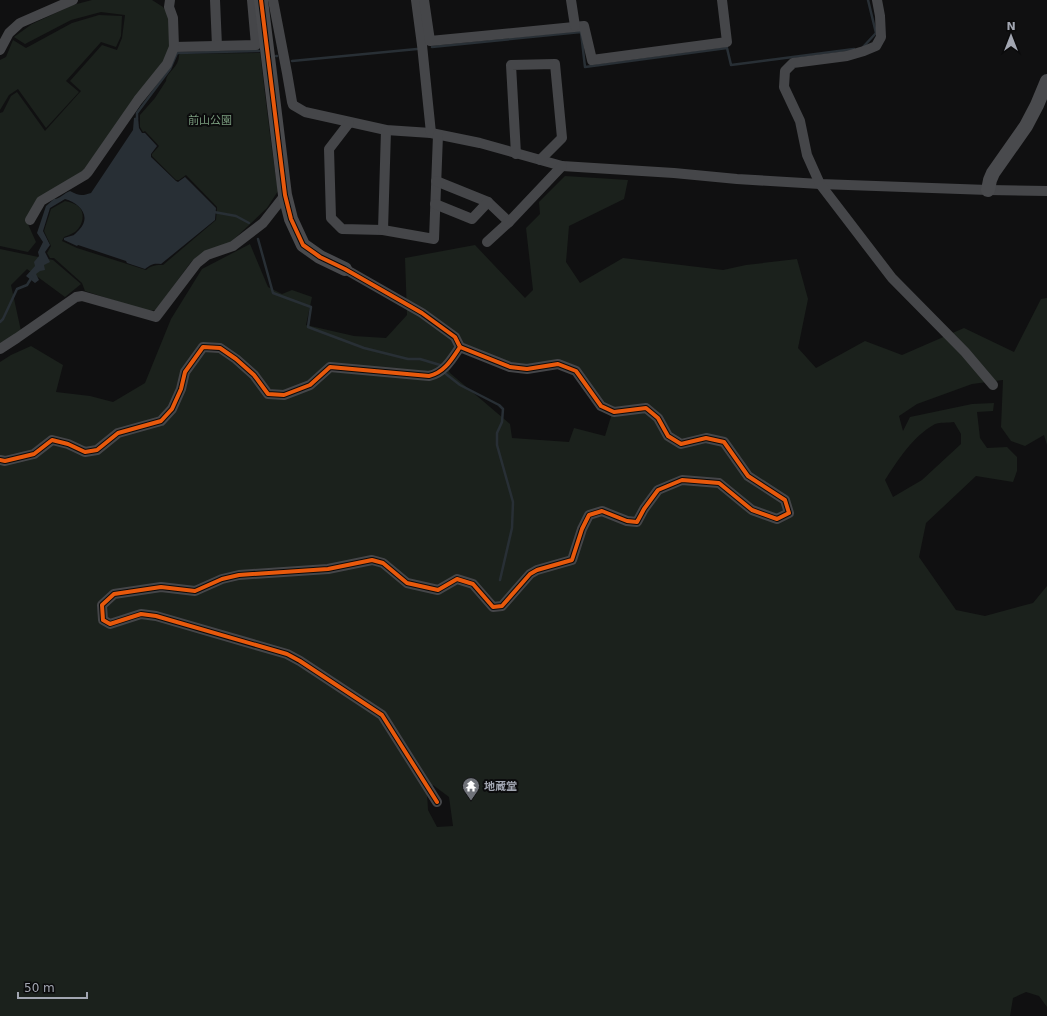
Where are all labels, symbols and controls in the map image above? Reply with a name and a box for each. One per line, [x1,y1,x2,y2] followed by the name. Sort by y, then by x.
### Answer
[991,16,1031,56] north arrow
[1006,20,1016,33] text: N
[188,114,232,127] park label: 前山公園
[461,776,481,801] temple icon: 地蔵堂
[484,780,517,793] place label: 地蔵堂
[18,974,87,1000] scale bar
[24,981,55,995] text: 50 m

